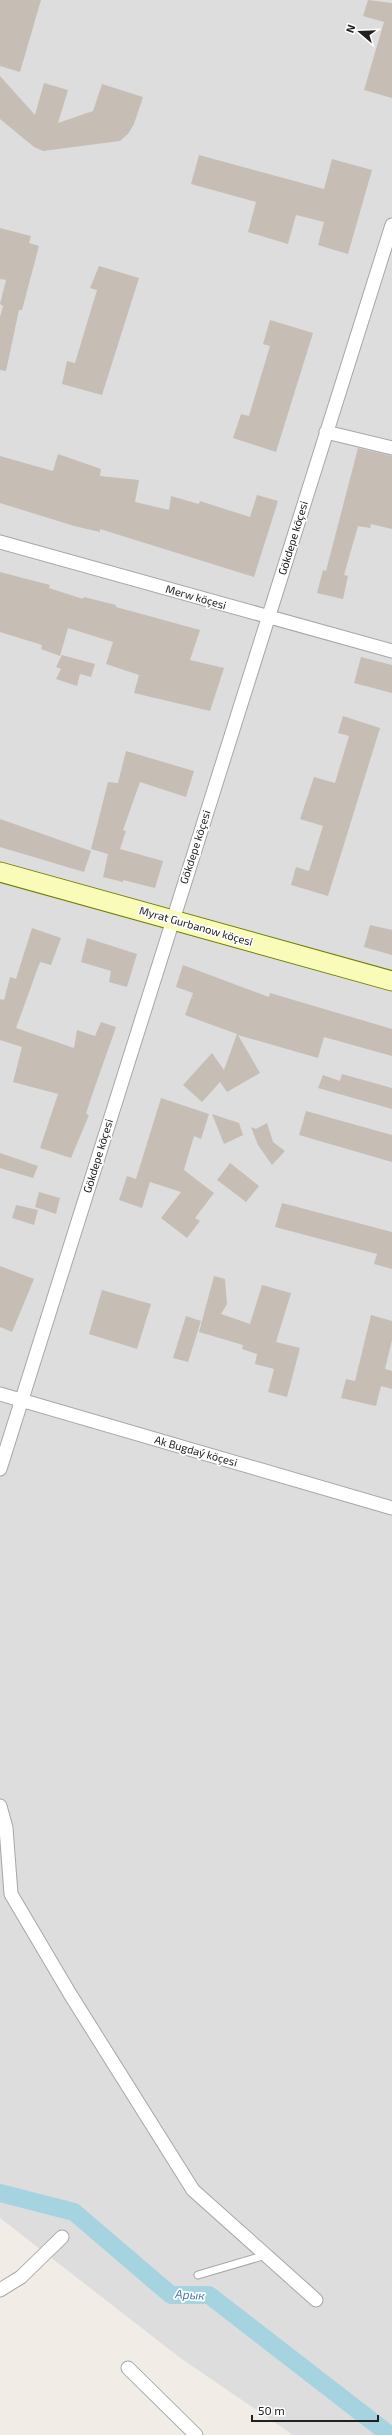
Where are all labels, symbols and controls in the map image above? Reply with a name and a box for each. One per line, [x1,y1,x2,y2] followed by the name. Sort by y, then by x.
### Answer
[340,12,380,52] north arrow
[343,23,358,34] text: N
[275,499,311,577] street label: Gökdepe köçesi
[164,582,228,612] street label: Merw köçesi
[176,808,214,886] street label: Gökdepe köçesi
[138,903,254,949] street label: Myrat Gurbanow köçesi
[80,1117,116,1195] street label: Gökdepe köçesi
[153,1432,239,1470] street label: Ak Bugdaý köçesi
[174,2286,206,2302] water label: Арык
[252,2397,378,2423] scale bar
[258,2403,285,2417] text: 50 m

